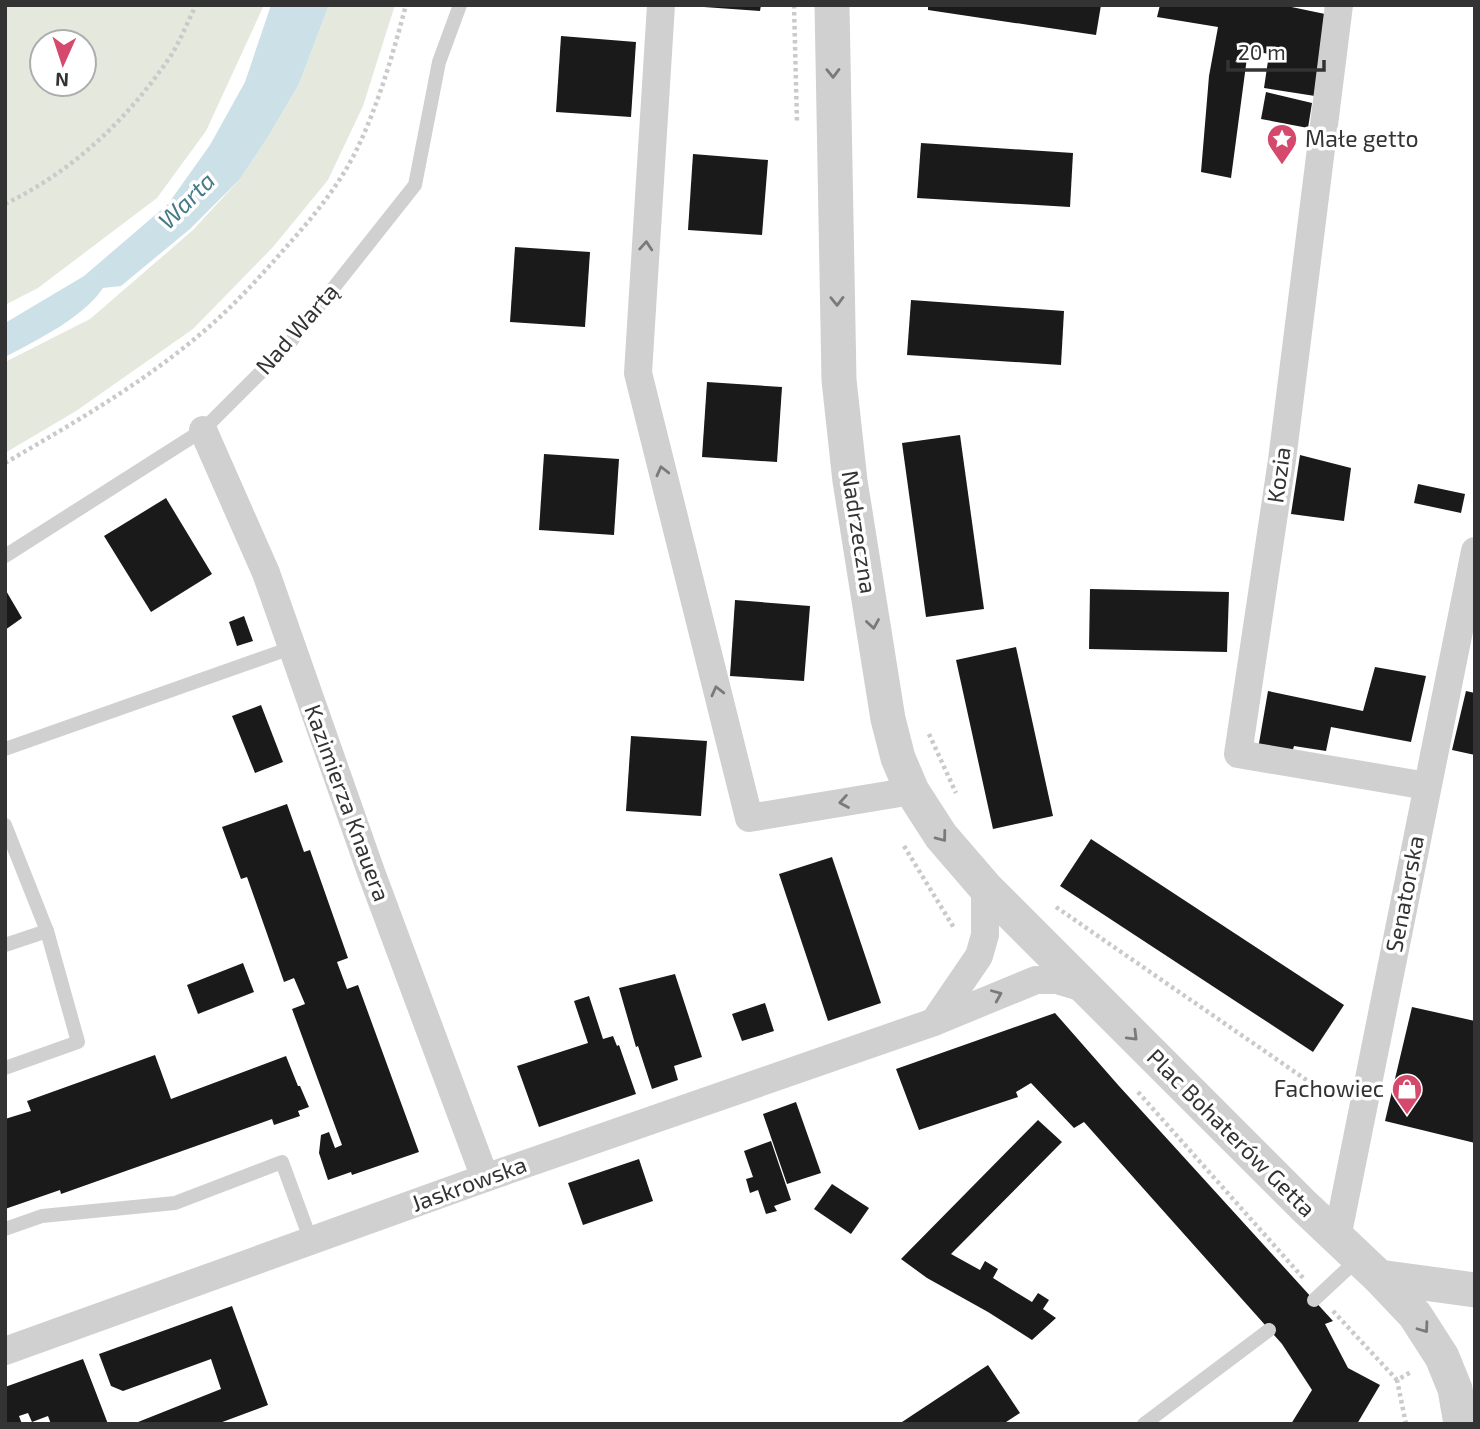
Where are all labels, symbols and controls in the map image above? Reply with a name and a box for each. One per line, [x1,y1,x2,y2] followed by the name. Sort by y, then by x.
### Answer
[28,28,98,98] north arrow
[1228,28,1324,72] scale bar
[1238,39,1286,64] text: 20 m
[55,69,70,92] text: N
[825,69,841,79] one-way arrow
[1265,122,1299,166] place icon: Małe getto
[1305,124,1419,152] place label: Małe getto
[152,166,220,234] water label: Warta
[638,241,653,252] one-way arrow
[249,277,343,380] street label: Nad Wartą
[830,296,845,307] one-way arrow
[1260,445,1296,505] street label: Kozia
[656,465,670,477] one-way arrow
[836,468,884,595] street label: Nadrzeczna
[866,618,881,630] one-way arrow
[711,685,725,697] one-way arrow
[299,700,397,905] street label: Kazimierza Knauera
[838,794,850,809] one-way arrow
[934,829,947,842] one-way arrow
[1379,833,1429,955] street label: Senatorska
[990,990,1002,1004] one-way arrow
[1124,1027,1137,1040] one-way arrow
[1142,1042,1322,1222] street label: Plac Bohaterów Getta
[1390,1072,1424,1116] shop icon: Fachowiec
[1274,1074,1384,1102] place label: Fachowiec
[407,1149,530,1217] street label: Jaskrowska
[1416,1320,1429,1333] one-way arrow

